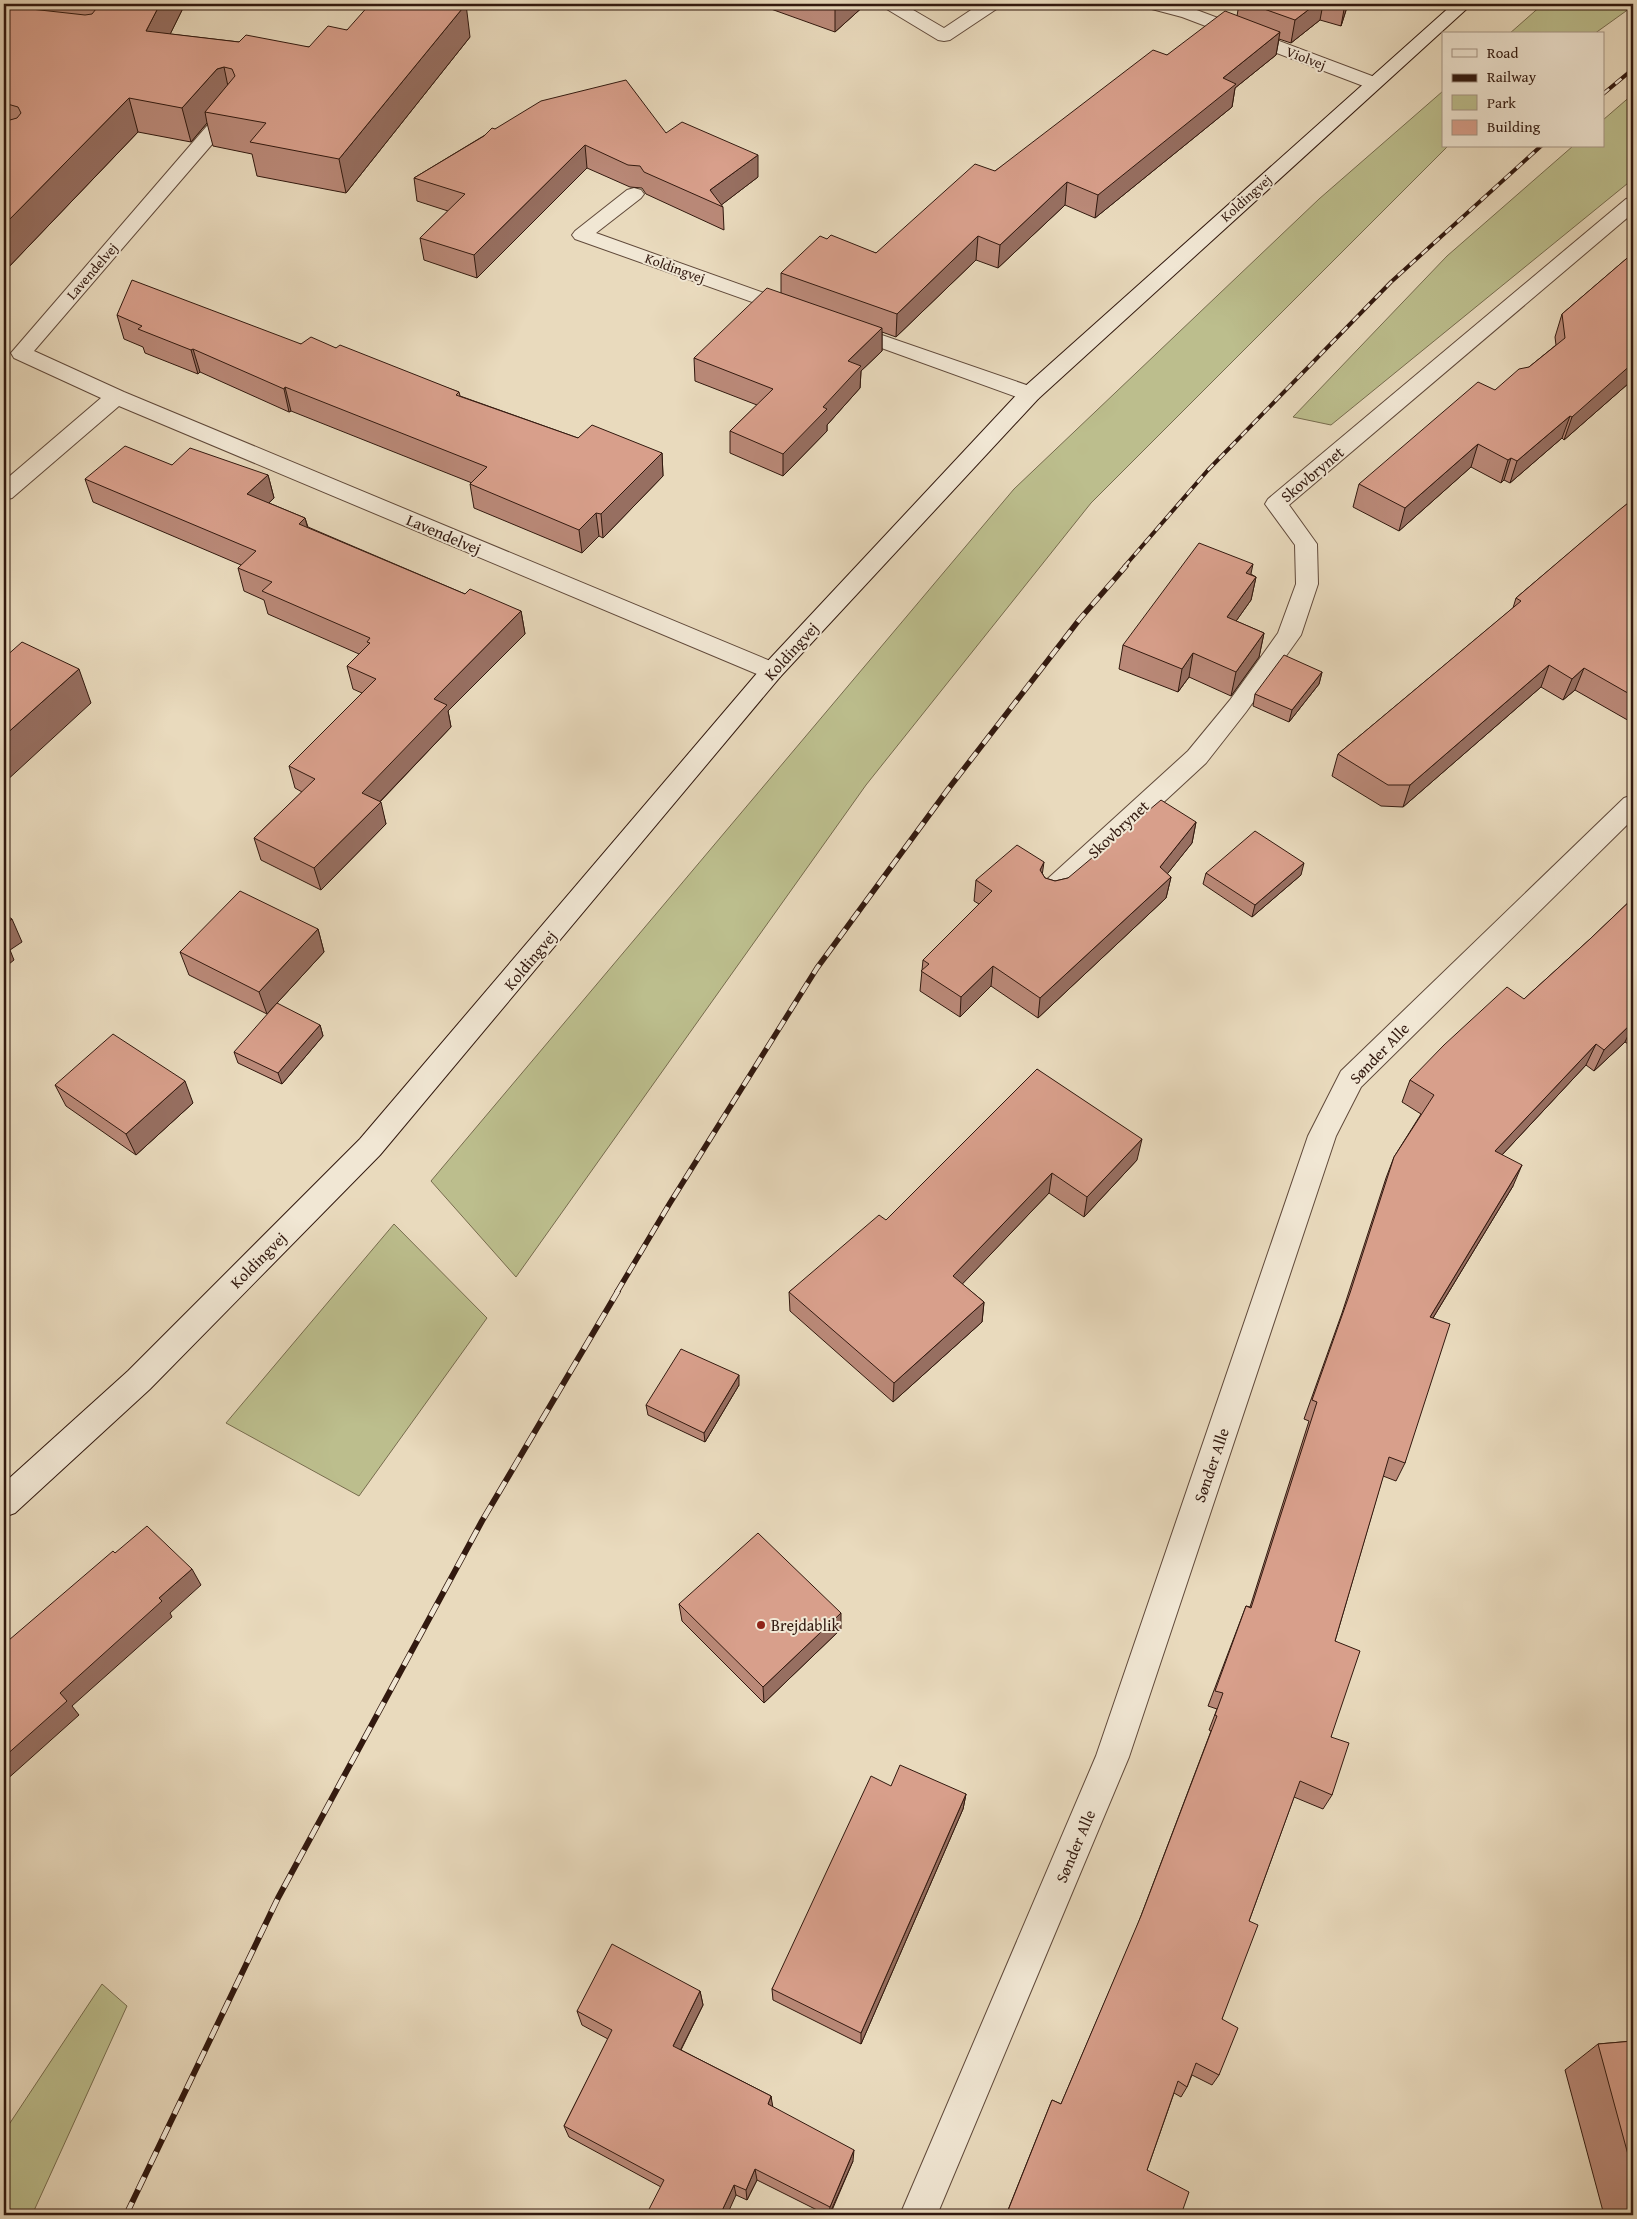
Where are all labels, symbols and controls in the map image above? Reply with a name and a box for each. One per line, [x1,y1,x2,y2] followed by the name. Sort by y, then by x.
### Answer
[1442,32,1604,148] legend
[1283,41,1329,75] street label: Violvej
[1487,42,1518,63] text: Road
[1487,66,1537,87] text: Railway
[1487,92,1516,113] text: Park
[1487,116,1541,137] text: Building
[1216,170,1276,226] street label: Koldingvej
[62,238,122,304] street label: Lavendelvej
[642,248,708,288] street label: Koldingvej
[1275,440,1349,508] street label: Skovbrynet
[403,507,485,561] street label: Lavendelvej
[758,616,824,686] street label: Koldingvej
[1082,794,1154,864] street label: Skovbrynet
[498,925,562,995] street label: Koldingvej
[1344,1017,1414,1089] street label: Sønder Alle
[224,1226,292,1294] street label: Koldingvej
[1187,1425,1235,1505] street label: Sønder Alle
[771,1613,841,1637] place label: Brejdablik
[755,1619,767,1631] marker: Brejdablik
[1049,1806,1101,1886] street label: Sønder Alle

